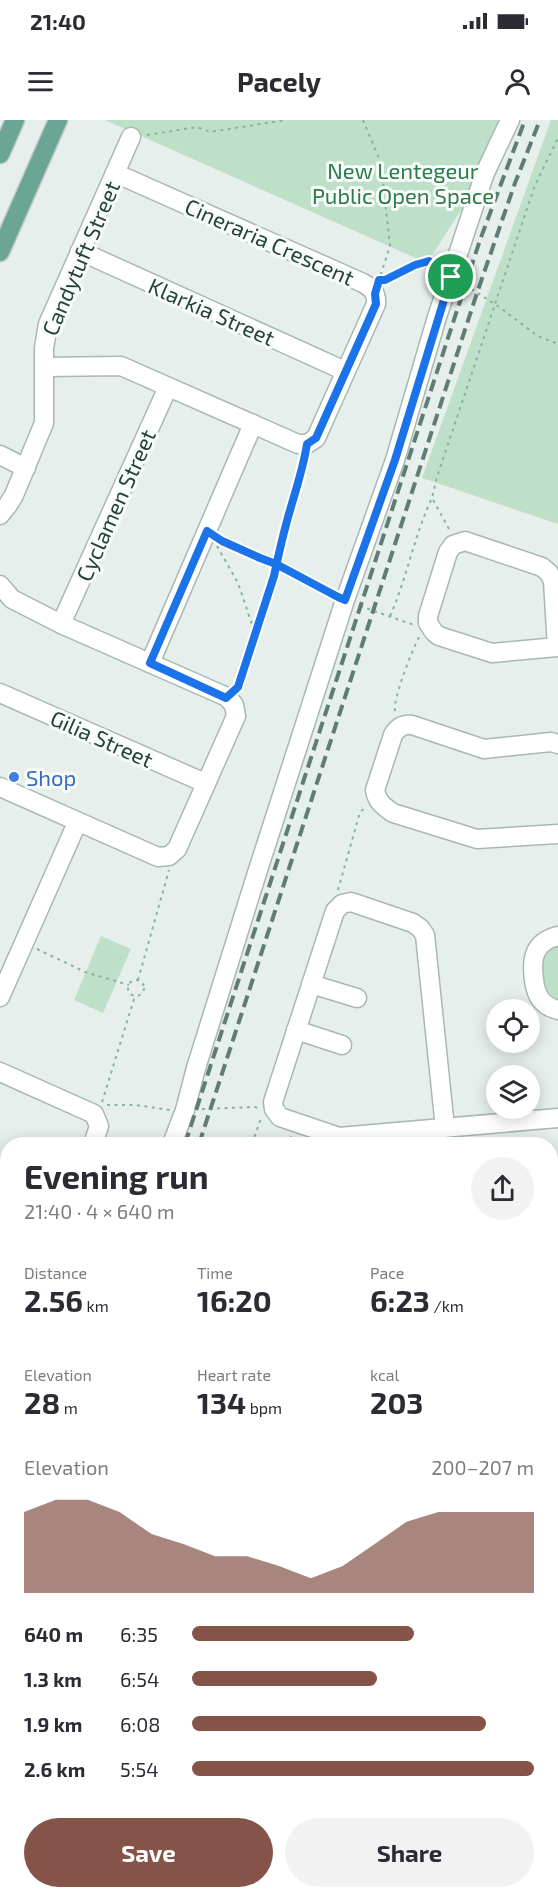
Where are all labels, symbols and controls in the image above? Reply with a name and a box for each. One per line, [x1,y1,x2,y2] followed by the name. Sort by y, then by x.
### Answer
[30,8,86,34] text: 21:40
[24,65,57,98] icon: menu
[237,65,321,97] text: Pacely
[501,65,534,98] icon: person
[312,157,494,208] park label: New Lentegeur Public Open Space
[36,177,124,339] street label: Candytuft Street
[181,192,359,290] street label: Cineraria Crescent
[425,251,476,302] pin
[434,260,467,293] icon: arrive
[145,272,279,350] street label: Klarkia Street
[70,425,160,585] street label: Cyclamen Street
[47,704,157,772] street label: Gilia Street
[26,764,76,790] place label: Shop
[7,770,21,784] marker: Shop
[486,999,540,1119] map controls
[486,999,540,1053] button: locate
[486,1065,540,1119] button: layers
[24,1156,209,1196] text: Evening run
[471,1157,534,1220] button: share
[24,1199,175,1223] text: 21:40 · 4 × 640 m
[24,1263,87,1282] text: Distance
[197,1263,233,1282] text: Time
[370,1263,404,1282] text: Pace
[24,1282,83,1318] text: 2.56
[197,1282,272,1318] text: 16:20
[370,1282,430,1318] text: 6:23
[83,1296,109,1315] text: km
[430,1296,464,1315] text: /km
[24,1365,92,1384] text: Elevation
[197,1365,271,1384] text: Heart rate
[370,1365,399,1384] text: kcal
[24,1384,60,1420] text: 28
[197,1384,246,1420] text: 134
[370,1384,423,1420] text: 203
[60,1398,78,1417] text: m
[246,1398,282,1417] text: bpm
[24,1455,109,1479] text: Elevation
[431,1455,534,1479] text: 200–207 m
[24,1622,83,1646] text: 640 m
[120,1622,158,1646] text: 6:35
[24,1667,82,1691] text: 1.3 km
[120,1667,159,1691] text: 6:54
[24,1712,82,1736] text: 1.9 km
[120,1712,160,1736] text: 6:08
[24,1757,85,1781] text: 2.6 km
[120,1757,158,1781] text: 5:54
[24,1818,273,1887] button: Save
[285,1818,534,1887] button: Share

